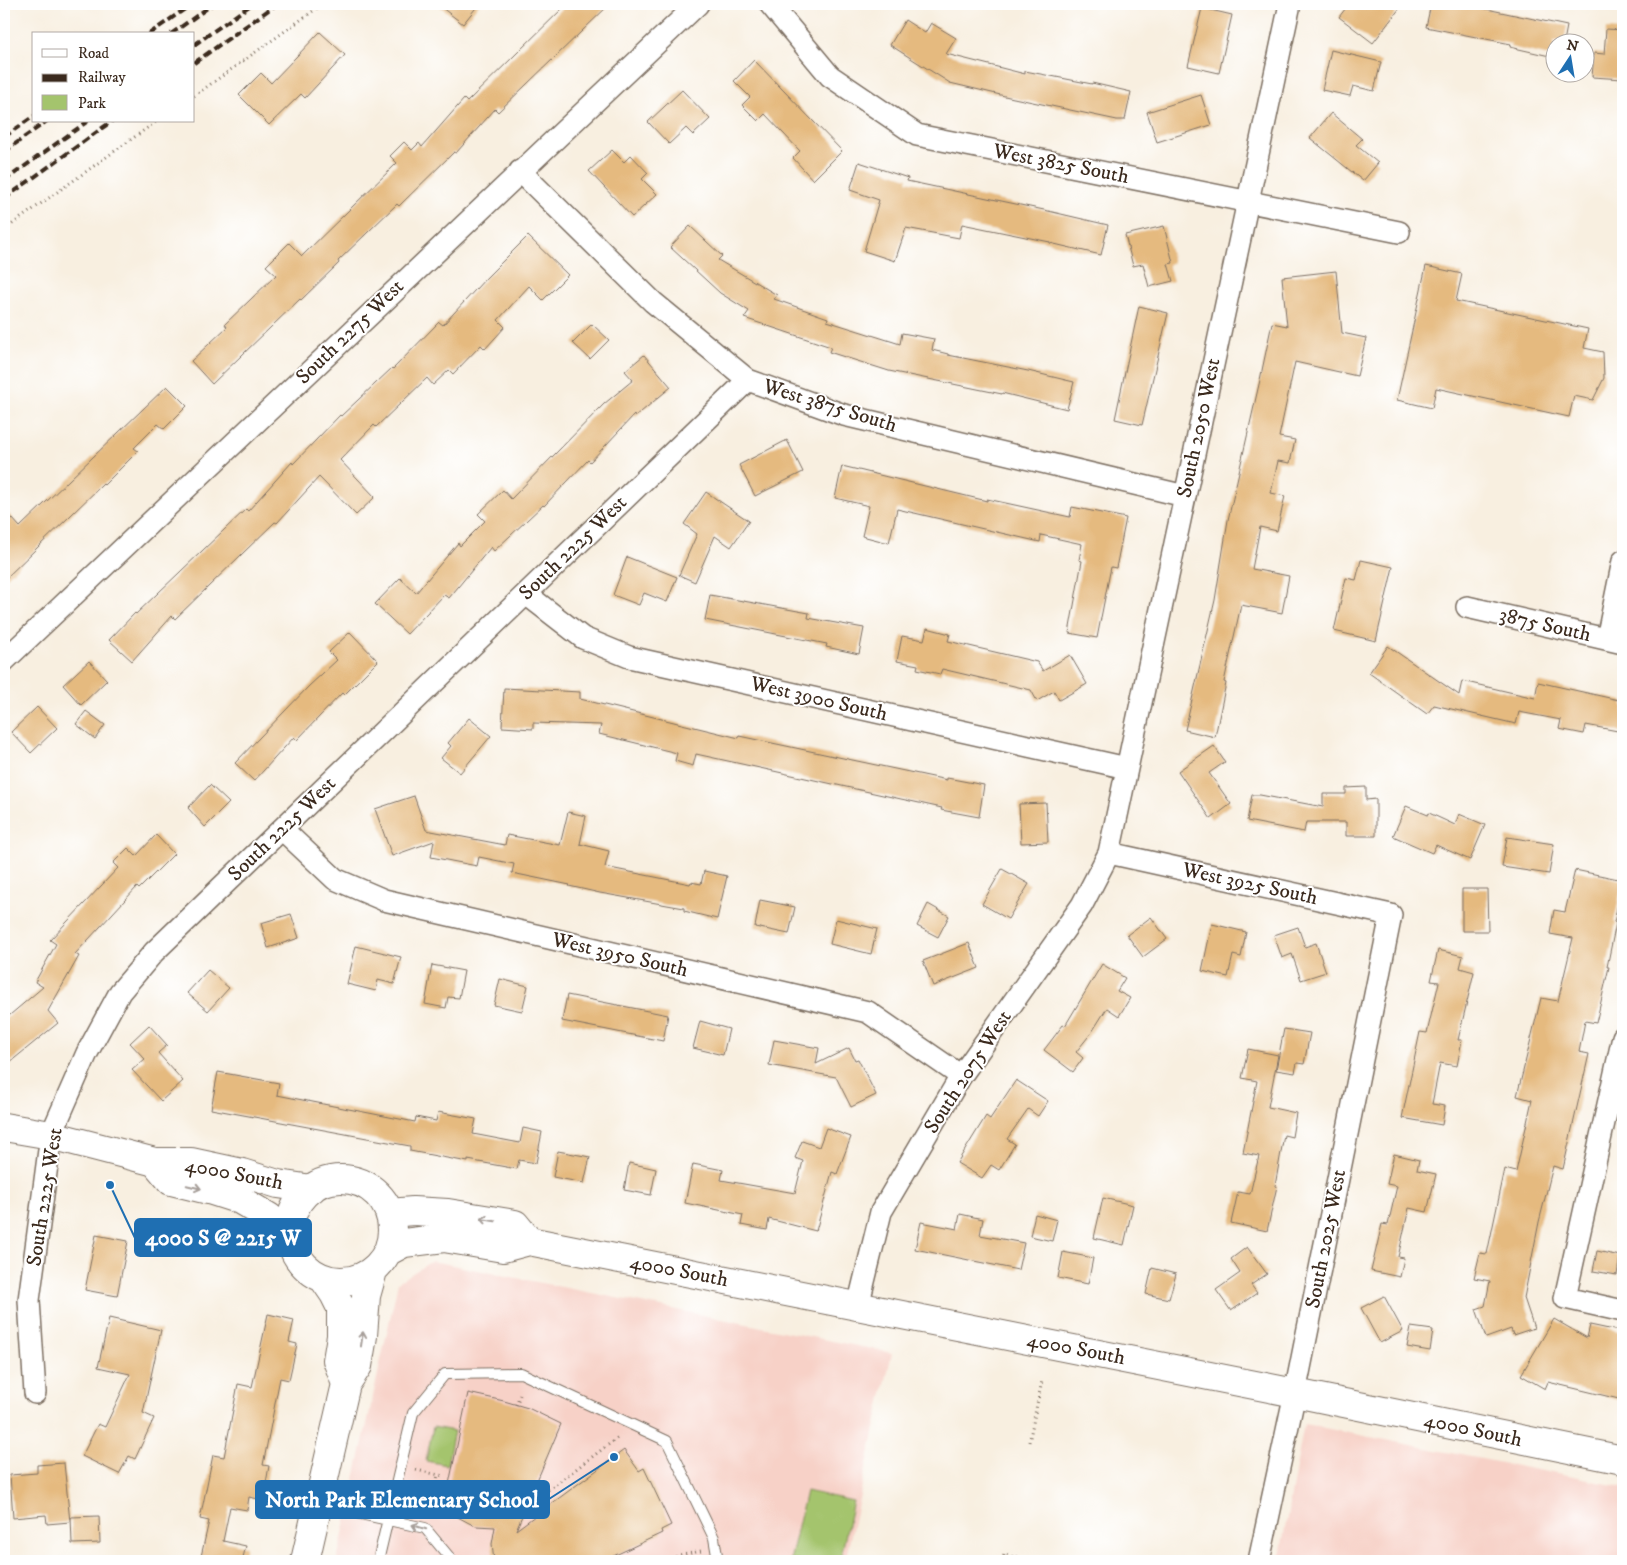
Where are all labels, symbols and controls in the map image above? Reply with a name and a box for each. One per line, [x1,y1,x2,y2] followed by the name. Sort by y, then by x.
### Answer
[32,32,195,122] legend
[1544,32,1594,82] north arrow
[1565,36,1580,56] text: N
[78,44,110,63] text: Road
[78,68,126,87] text: Railway
[78,94,107,113] text: Park
[990,138,1131,190] street label: West 3825 South
[290,274,410,390] street label: South 2275 West
[1172,356,1227,500] street label: South 2050 West
[759,373,900,439] street label: West 3875 South
[514,490,633,606] street label: South 2225 West
[1497,602,1593,648] street label: 3875 South
[747,670,890,727] street label: West 3900 South
[223,771,342,887] street label: South 2225 West
[1179,857,1320,911] street label: West 3925 South
[548,926,691,983] street label: West 3950 South
[918,1005,1018,1139] street label: South 2075 West
[21,1126,69,1268] street label: South 2225 West
[183,1152,285,1196] street label: 4000 South
[1300,1167,1352,1311] street label: South 2025 West
[186,1183,202,1192] one-way arrow
[480,1214,496,1224] one-way arrow
[135,1219,311,1256] callout: 4000 S @ 2215 W
[145,1225,302,1252] text: 4000 S @ 2215 W
[628,1249,730,1293] street label: 4000 South
[1025,1327,1127,1371] street label: 4000 South
[358,1331,368,1347] one-way arrow
[1422,1407,1524,1453] street label: 4000 South
[256,1481,549,1518] callout: North Park Elementary School
[265,1487,539,1514] text: North Park Elementary School
[411,1522,427,1532] one-way arrow

